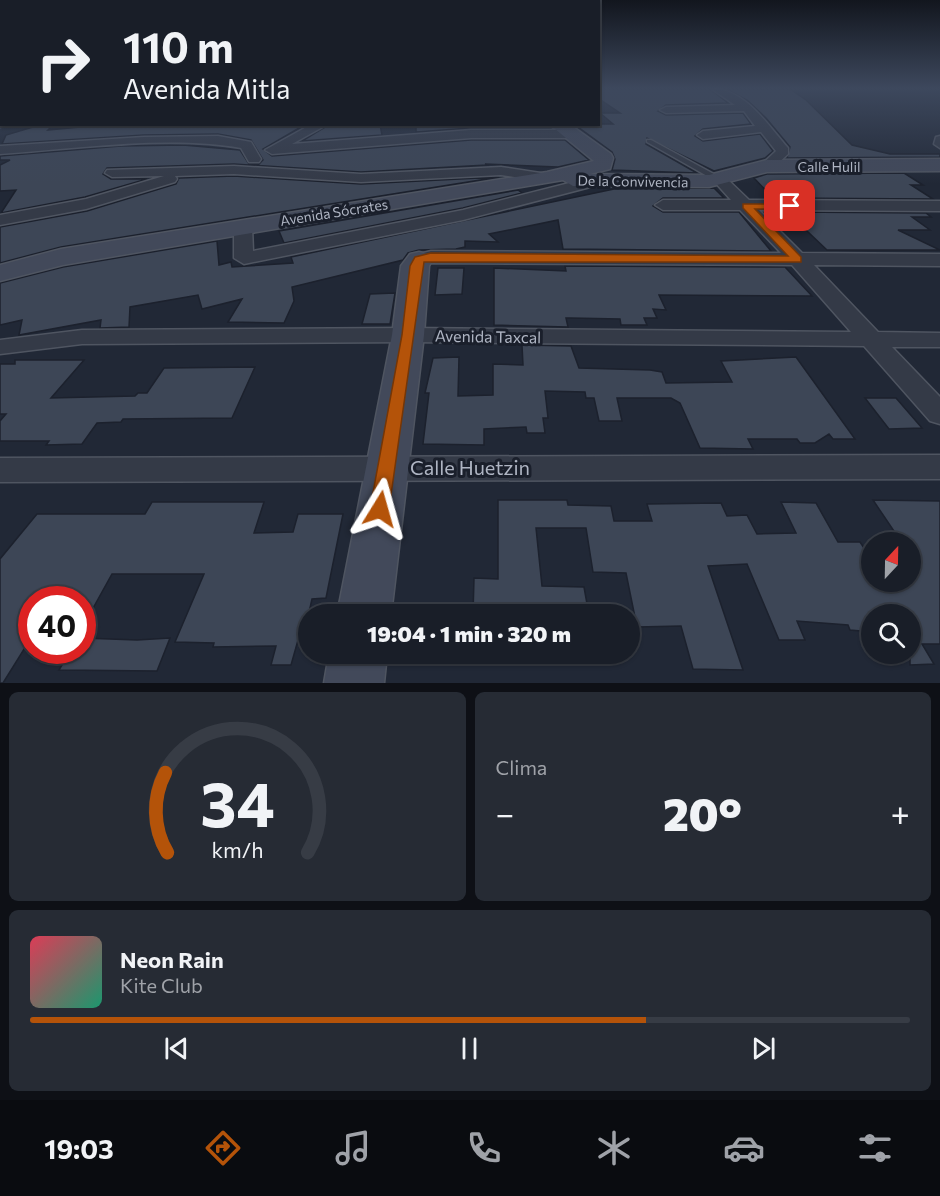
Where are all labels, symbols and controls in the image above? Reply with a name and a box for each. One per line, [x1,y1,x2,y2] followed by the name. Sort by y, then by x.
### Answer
[123,20,234,72] text: 110 m
[24,24,102,102] icon: right
[123,72,290,105] text: Avenida Mitla
[797,158,861,175] street label: Calle Hulil
[578,172,688,190] street label: De la Convivencia
[764,180,815,231] pin
[773,189,806,222] icon: arrive
[279,195,389,229] street label: Avenida Sócrates
[435,326,541,346] street label: Avenida Taxcal
[410,455,530,479] street label: Calle Huetzin
[348,477,412,541] position arrow
[861,532,921,592] north arrow
[861,532,921,664] map controls
[18,586,96,664] speed limit sign: 40
[861,604,921,664] button: search
[367,620,571,647] text: 19:04 · 1 min · 320 m
[496,755,547,779] text: Clima
[200,764,275,840] text: 34
[663,785,742,840] text: 20°
[496,792,514,833] text: −
[891,792,910,833] text: +
[211,837,263,863] text: km/h
[120,946,224,973] text: Neon Rain
[120,973,203,997] text: Kite Club
[160,1032,193,1065] icon: previous
[453,1032,486,1065] icon: pause
[747,1032,780,1065] icon: next
[202,1127,244,1169] icon: directions
[332,1127,374,1169] icon: music
[463,1127,505,1169] icon: phone
[593,1127,635,1169] icon: climate
[723,1127,765,1169] icon: car
[854,1127,896,1169] icon: filters
[44,1132,114,1165] text: 19:03

